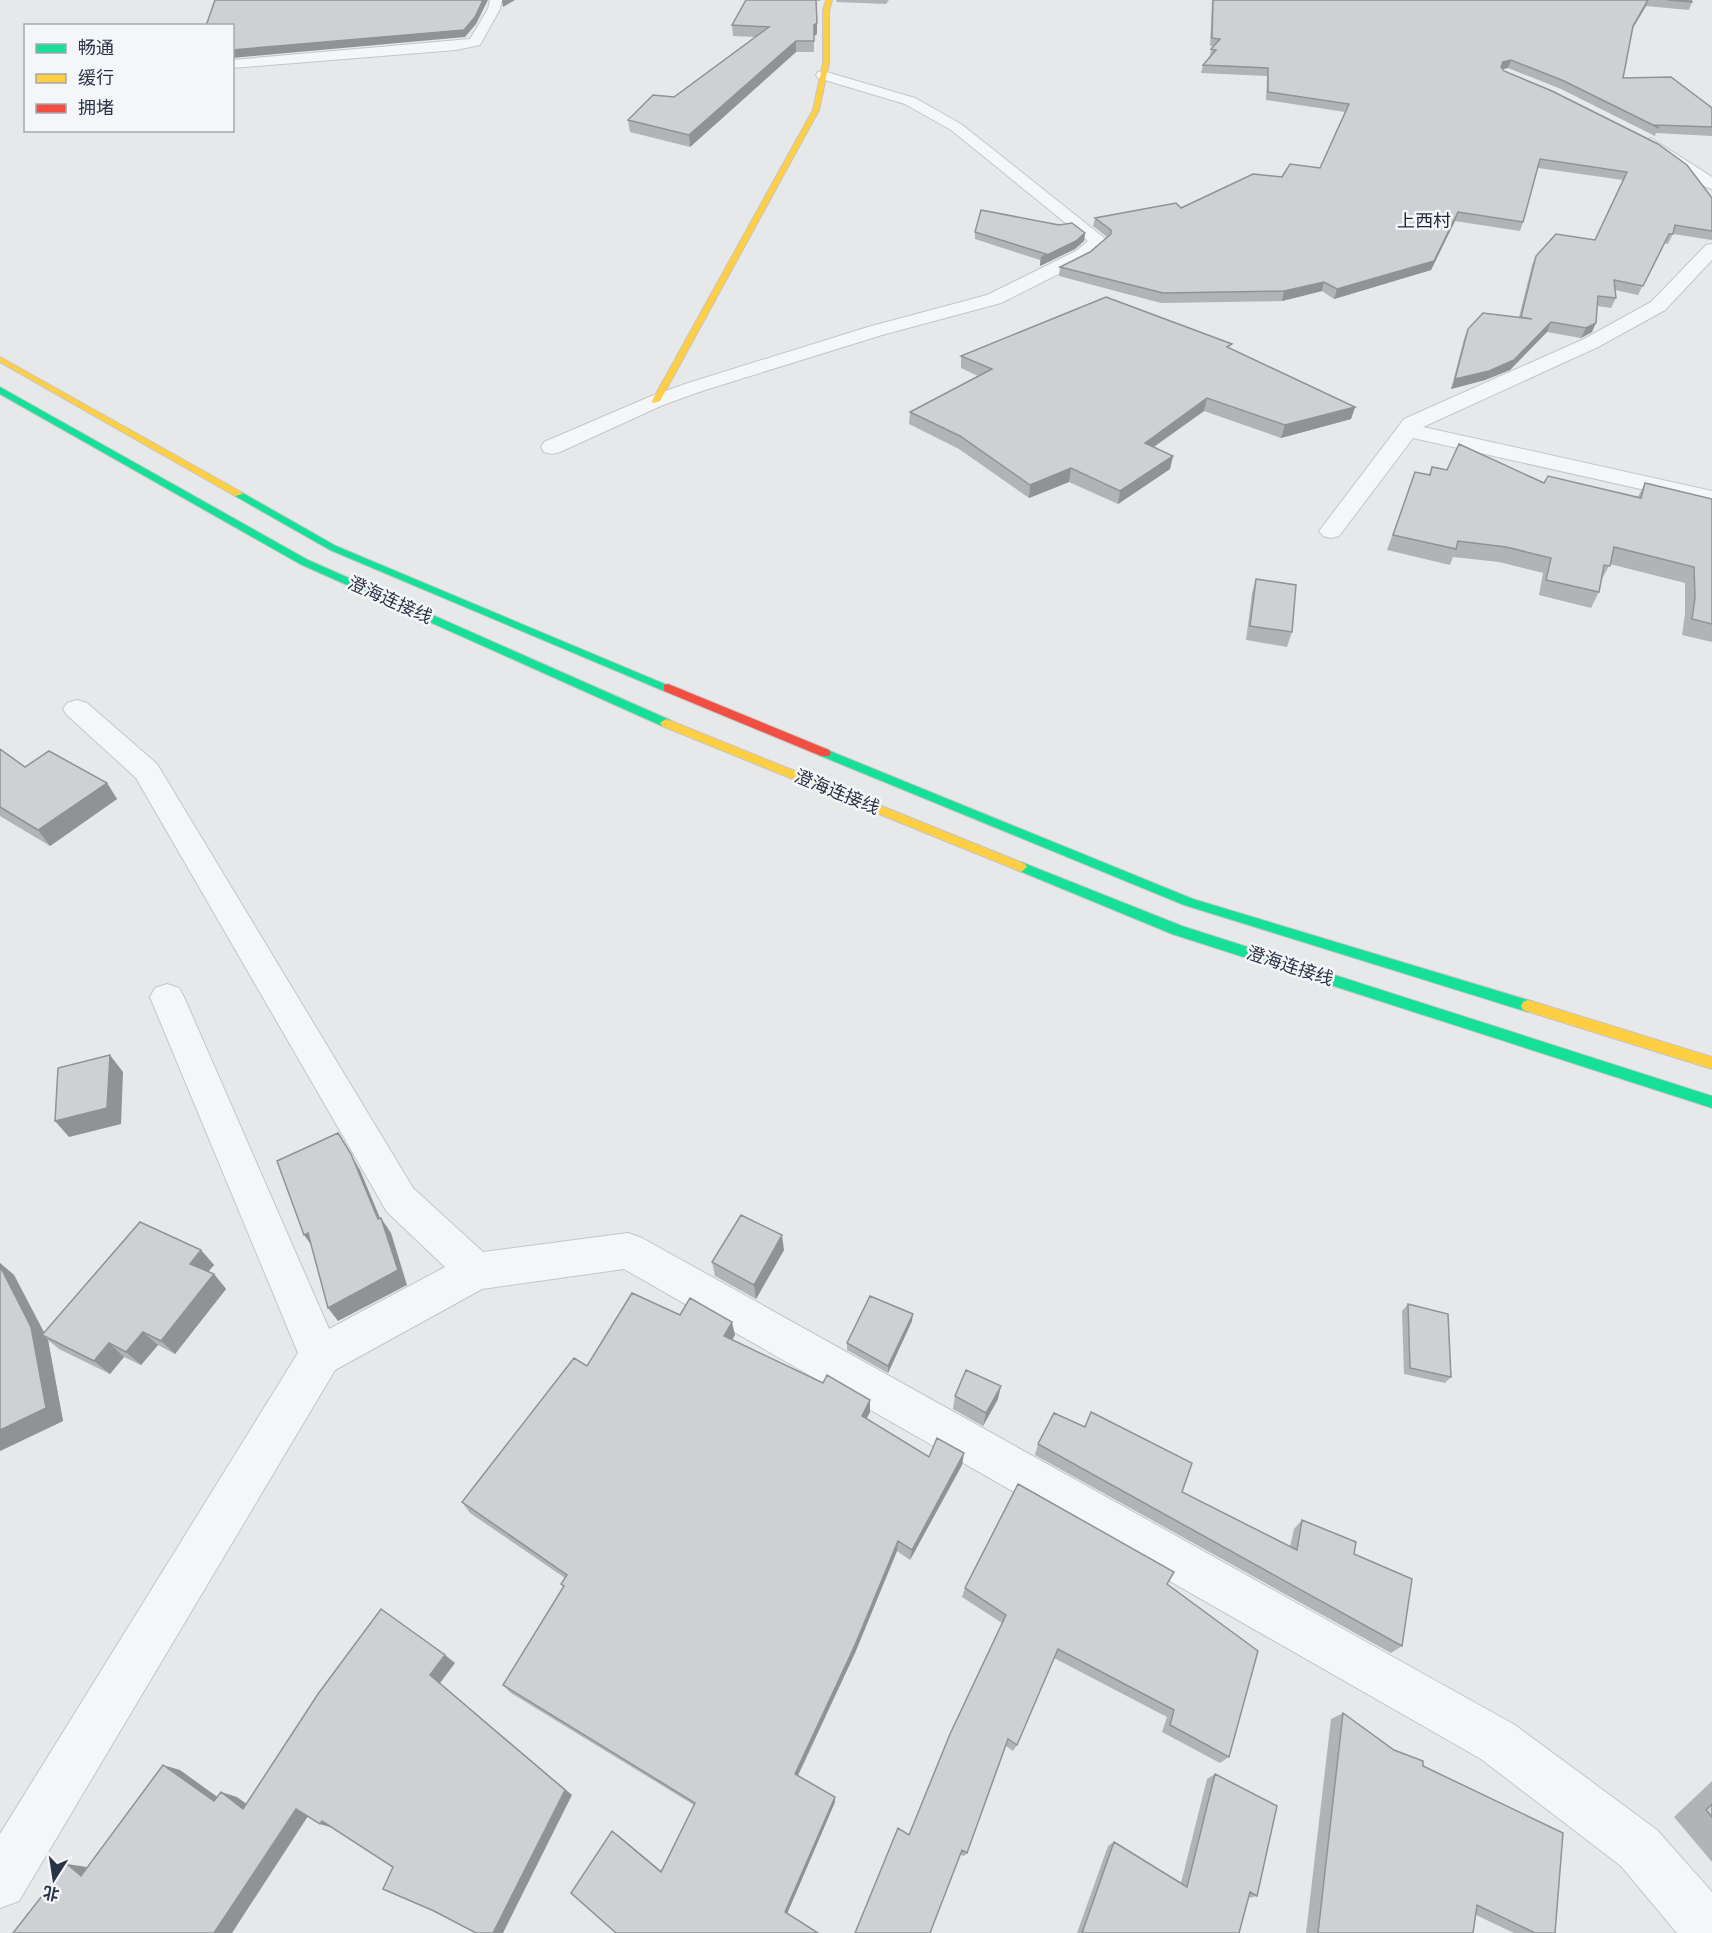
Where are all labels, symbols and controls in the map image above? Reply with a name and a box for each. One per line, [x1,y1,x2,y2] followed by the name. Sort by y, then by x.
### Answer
[24,24,234,132] legend
[78,35,114,61] text: 畅通
[78,65,114,91] text: 缓行
[78,95,114,121] text: 拥堵
[1397,208,1451,234] district label: 上西村
[344,570,436,630] street label: 澄海连接线
[790,763,884,821] street label: 澄海连接线
[1243,940,1337,992] street label: 澄海连接线
[24,1849,84,1909] north arrow
[41,1880,61,1906] text: 北

